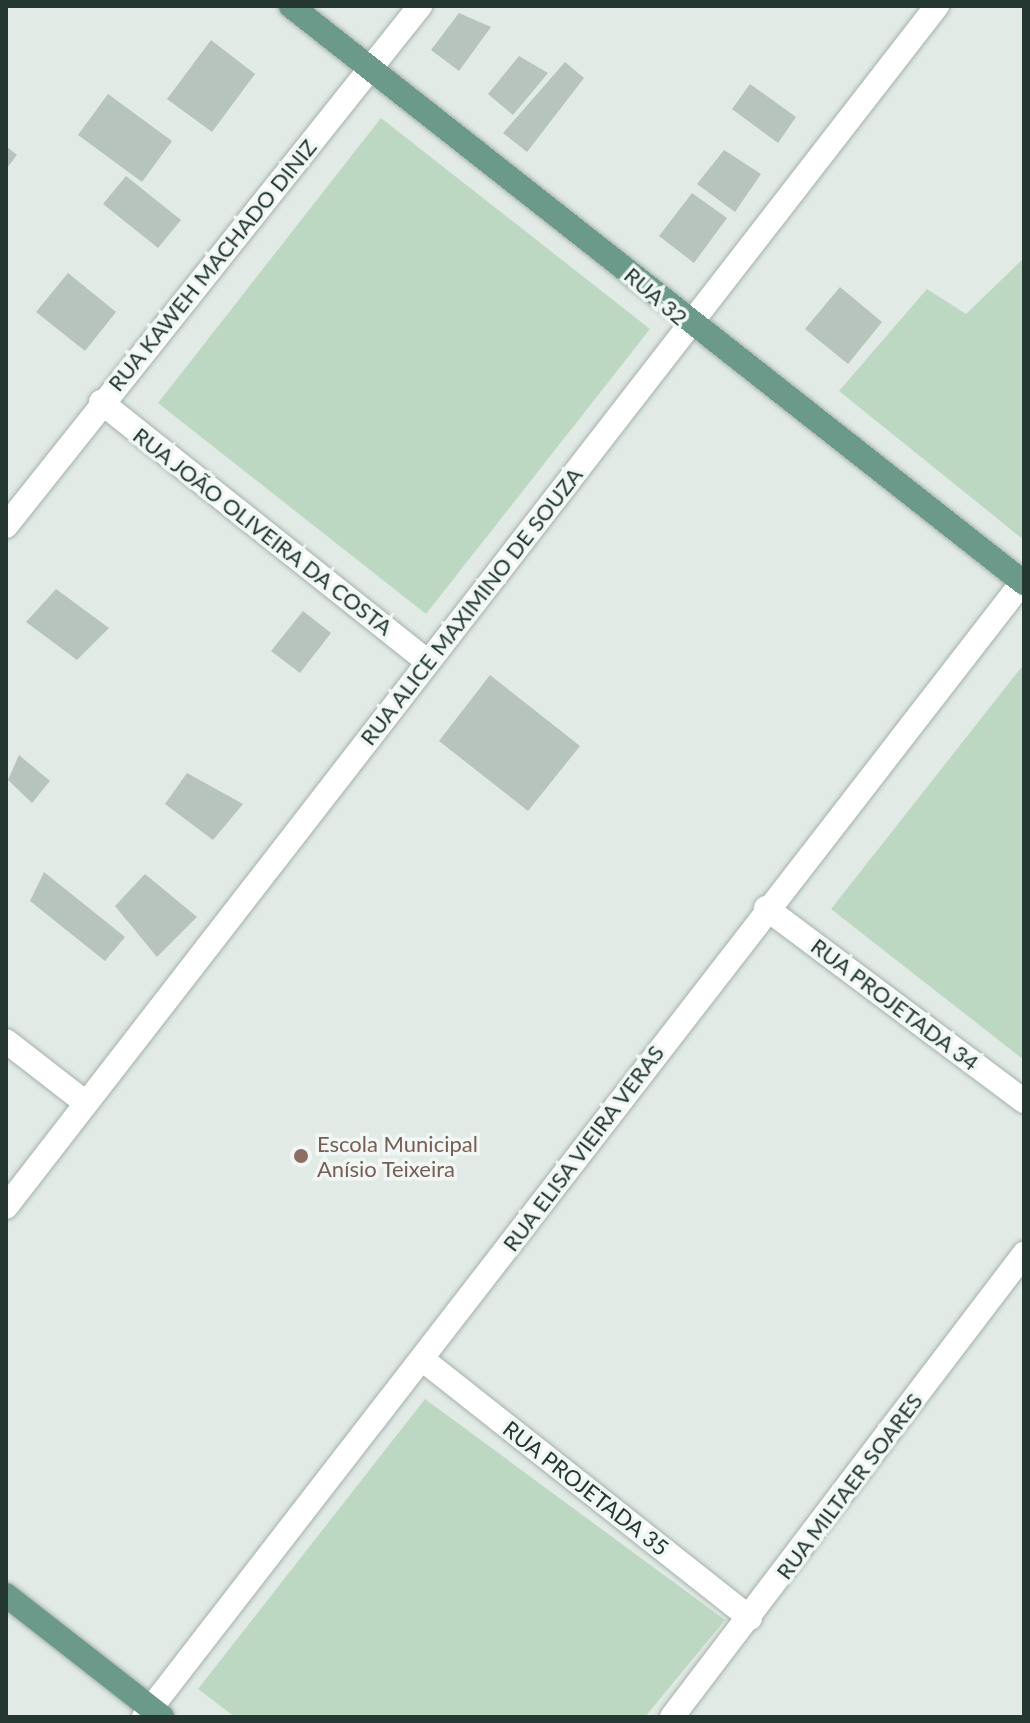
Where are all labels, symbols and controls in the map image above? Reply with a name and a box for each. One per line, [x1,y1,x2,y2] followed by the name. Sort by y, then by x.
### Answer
[102,134,322,396] street label: RUA KAWEH MACHADO DINIZ
[619,261,693,331] street label: RUA 32
[127,421,399,641] street label: RUA JOÃO OLIVEIRA DA COSTA
[354,461,588,751] street label: RUA ALICE MAXIMINO DE SOUZA
[805,932,985,1076] street label: RUA PROJETADA 34
[496,1038,670,1258] street label: RUA ELISA VIEIRA VERAS
[317,1130,478,1182] place label: Escola Municipal Anísio Teixeira
[292,1147,310,1165] marker: Escola Municipal Anísio Teixeira
[770,1388,928,1584] street label: RUA MILTAER SOARES
[497,1415,675,1561] street label: RUA PROJETADA 35

